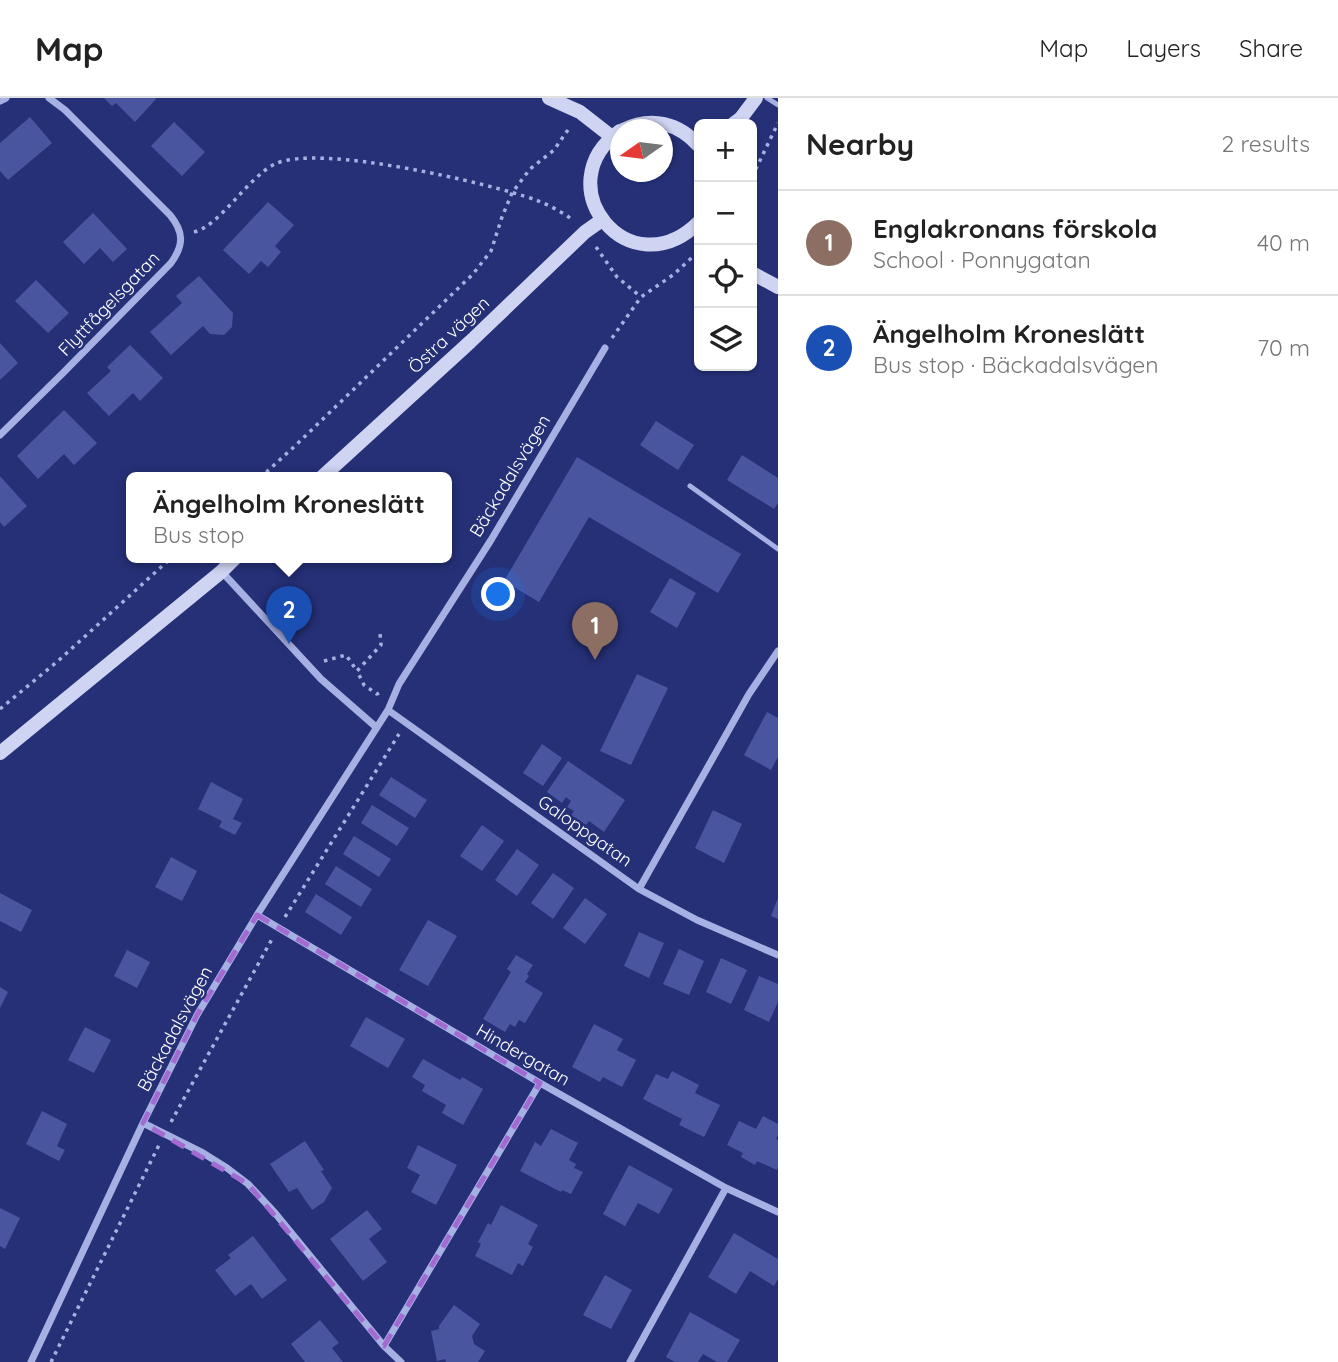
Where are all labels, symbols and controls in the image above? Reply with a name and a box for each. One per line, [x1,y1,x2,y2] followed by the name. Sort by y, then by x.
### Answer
[35,28,103,69] text: Map
[1039,33,1088,63] text: Map
[1126,33,1201,63] text: Layers
[1239,33,1303,63] text: Share
[610,119,673,182] north arrow
[694,119,757,371] map controls
[694,119,757,182] button: +
[806,125,914,163] text: Nearby
[1221,129,1310,158] text: 2 results
[694,182,757,245] button: −
[873,212,1157,245] text: Englakronans förskola
[825,228,833,257] text: 1
[1257,228,1310,257] text: 40 m
[694,245,757,308] button: locate
[873,245,1091,274] text: School · Ponnygatan
[53,247,164,361] street label: Flyttfågelsgatan
[403,291,494,378] street label: Östra vägen
[694,308,757,371] button: layers
[873,317,1145,350] text: Ängelholm Kroneslätt
[822,333,836,362] text: 2
[1257,333,1310,362] text: 70 m
[873,350,1159,379] text: Bus stop · Bäckadalsvägen
[464,410,555,541] street label: Bäckadalsvägen
[126,472,452,563] popup
[153,487,425,520] text: Ängelholm Kroneslätt
[153,520,244,549] text: Bus stop
[481,577,515,611] your location
[266,586,312,644] pin: 2
[572,602,618,660] pin: 1
[534,790,637,871] street label: Galoppgatan
[132,962,217,1095] street label: Bäckadalsvägen
[472,1019,574,1091] street label: Hindergatan

